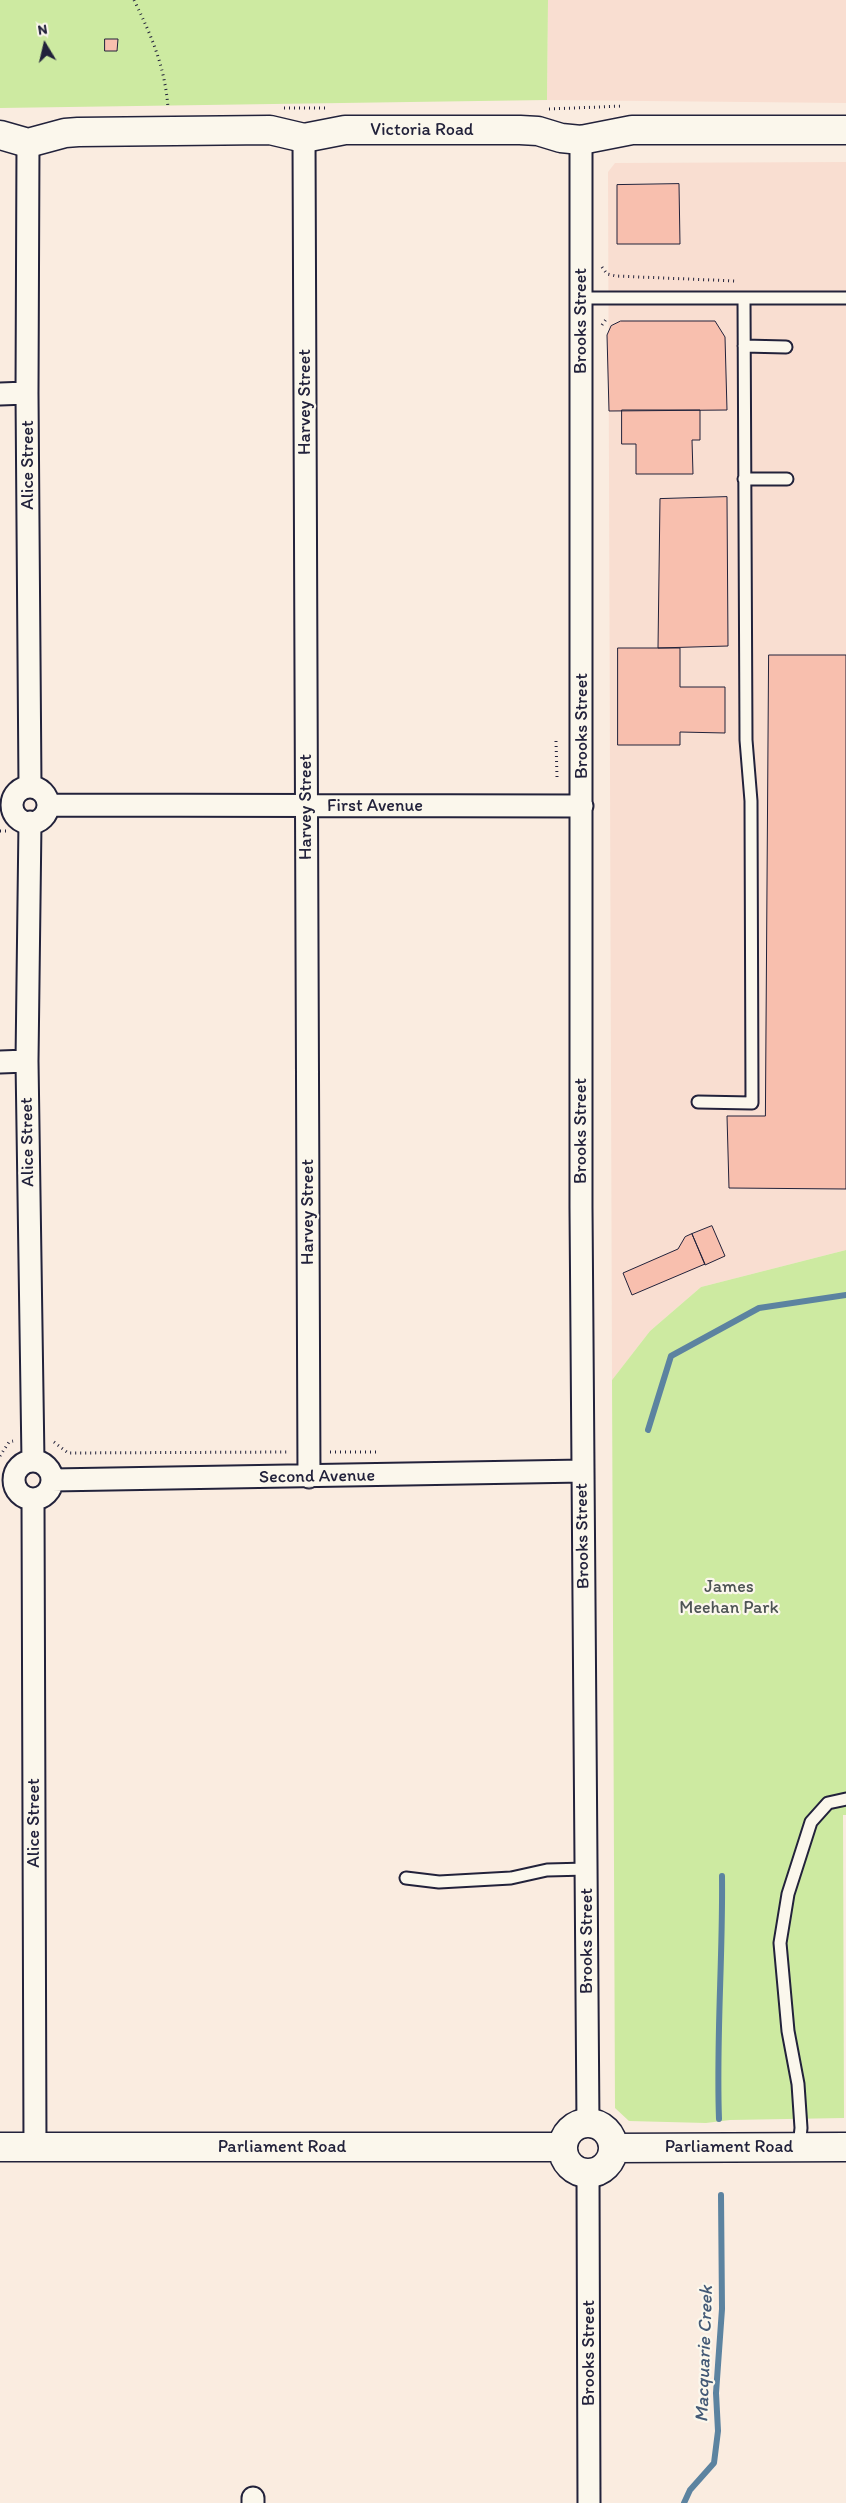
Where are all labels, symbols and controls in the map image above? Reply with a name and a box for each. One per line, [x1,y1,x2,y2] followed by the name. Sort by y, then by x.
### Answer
[20,20,70,70] north arrow
[37,21,49,39] text: N
[370,119,474,141] street label: Victoria Road
[570,268,592,374] street label: Brooks Street
[294,349,316,455] street label: Harvey Street
[17,420,39,510] street label: Alice Street
[571,673,593,779] street label: Brooks Street
[295,754,317,860] street label: Harvey Street
[327,795,423,817] street label: First Avenue
[570,1078,592,1184] street label: Brooks Street
[16,1097,40,1187] street label: Alice Street
[297,1159,319,1265] street label: Harvey Street
[259,1465,375,1489] street label: Second Avenue
[571,1483,595,1589] street label: Brooks Street
[679,1576,779,1618] park label: James Meehan Park
[23,1778,45,1868] street label: Alice Street
[576,1888,598,1994] street label: Brooks Street
[218,2136,346,2158] street label: Parliament Road
[665,2136,793,2158] street label: Parliament Road
[691,2285,719,2423] water label: Macquarie Creek
[578,2300,600,2406] street label: Brooks Street

